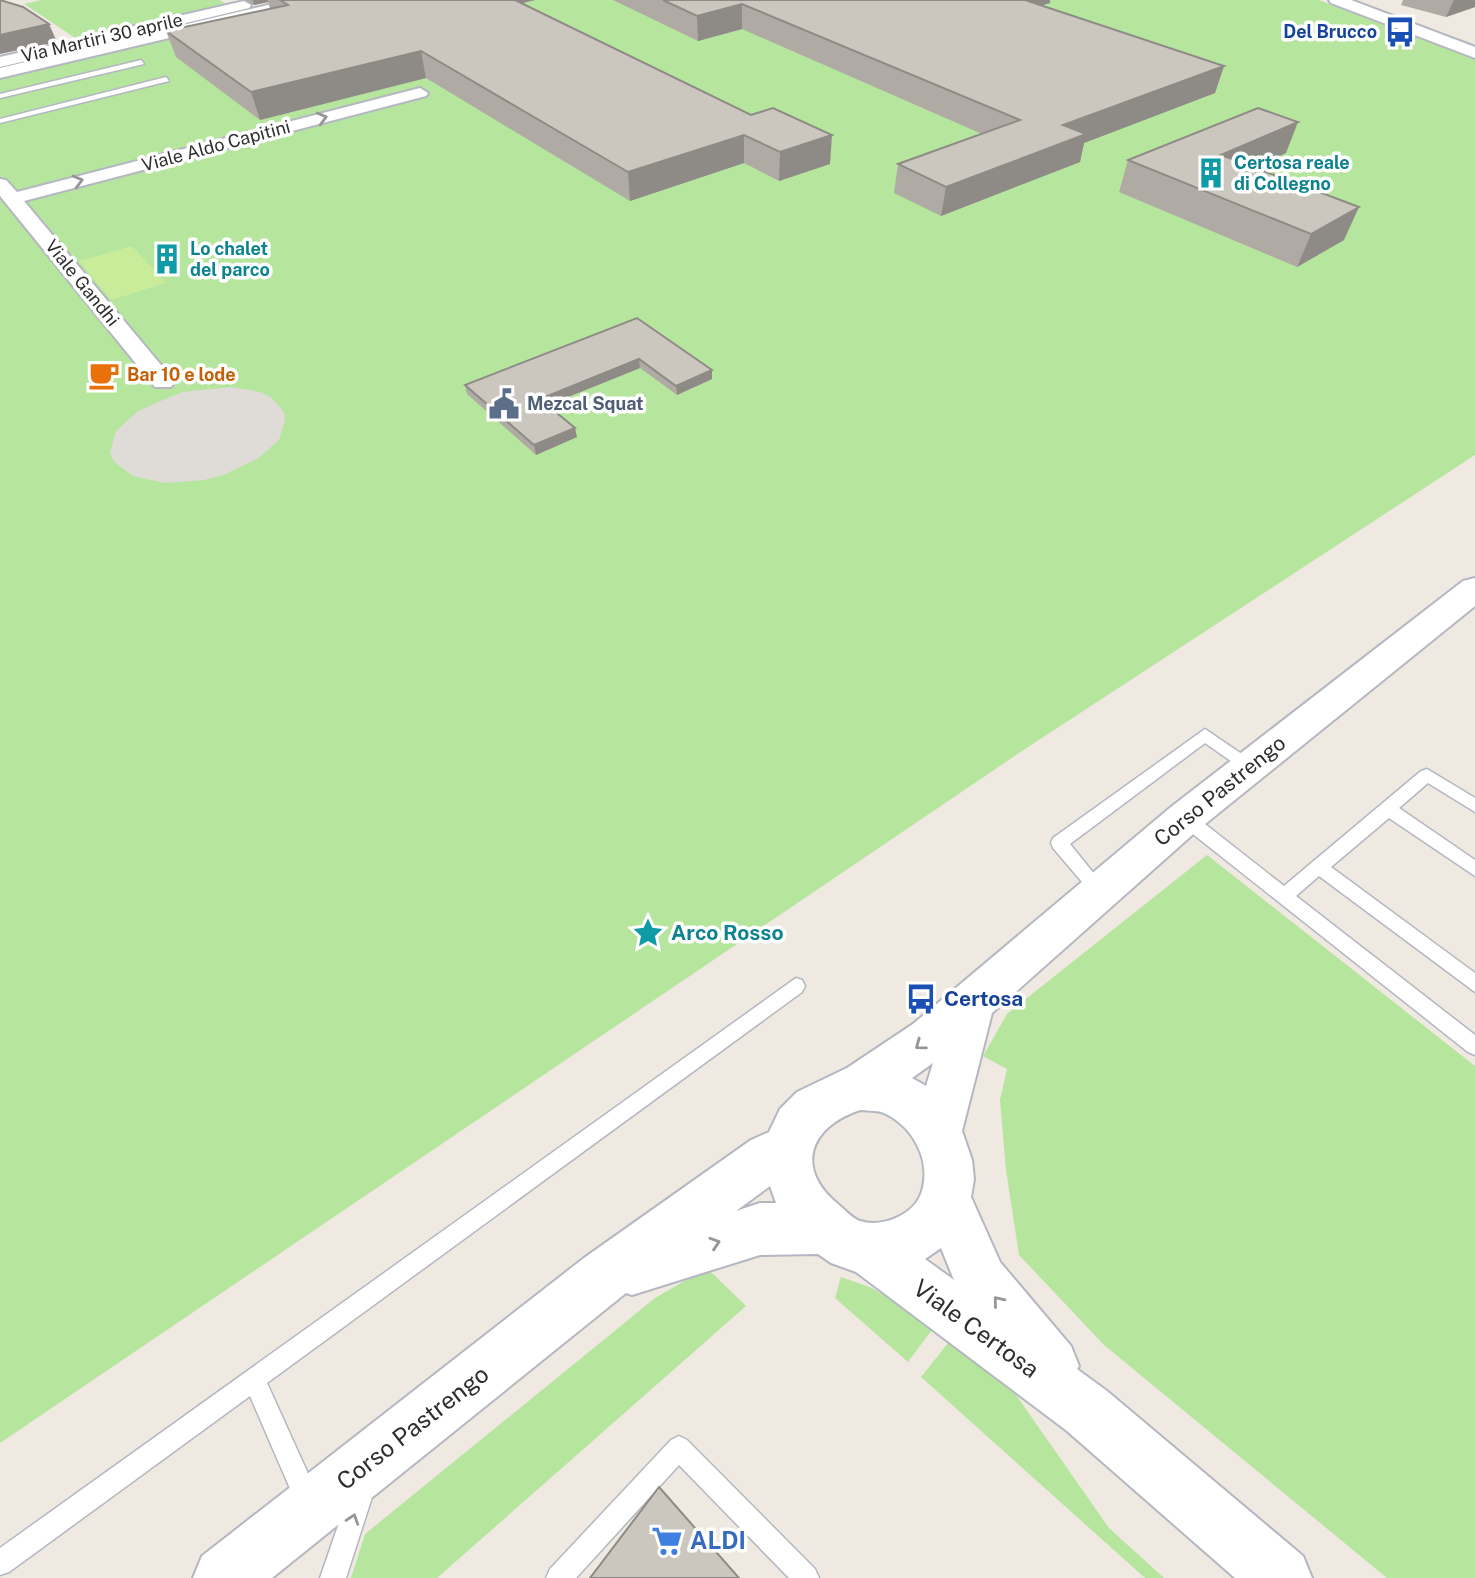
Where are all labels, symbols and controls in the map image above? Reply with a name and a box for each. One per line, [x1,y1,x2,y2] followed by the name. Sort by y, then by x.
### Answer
[19,9,185,66] street label: Via Martiri 30 aprile
[1383,15,1417,49] bus stop icon: Del Brucco
[1283,21,1377,42] place label: Del Brucco
[316,112,328,126] one-way arrow
[139,116,292,175] street label: Viale Aldo Capitini
[1234,152,1350,194] place label: Certosa reale di Collegno
[1194,156,1228,190] building icon: Certosa reale di Collegno
[72,175,84,190] one-way arrow
[41,235,124,330] street label: Viale Gandhi
[190,238,270,280] place label: Lo chalet del parco
[150,242,184,276] building icon: Lo chalet del parco
[87,358,121,392] cafe icon: Bar 10 e lode
[127,364,236,385] place label: Bar 10 e lode
[487,387,521,421] public building icon: Mezcal Squat
[527,393,644,414] place label: Mezcal Squat
[1149,730,1290,851] street label: Corso Pastrengo
[631,916,665,950] place icon: Arco Rosso
[671,920,784,945] place label: Arco Rosso
[904,982,938,1016] bus stop icon: Certosa
[944,986,1023,1011] place label: Certosa
[915,1037,928,1049] one-way arrow
[708,1237,721,1251] one-way arrow
[908,1273,1045,1383] street label: Viale Certosa
[993,1297,1006,1309] one-way arrow
[331,1359,494,1495] street label: Corso Pastrengo
[345,1513,359,1525] one-way arrow
[650,1524,684,1558] supermarket icon: ALDI
[690,1526,746,1554] place label: ALDI

